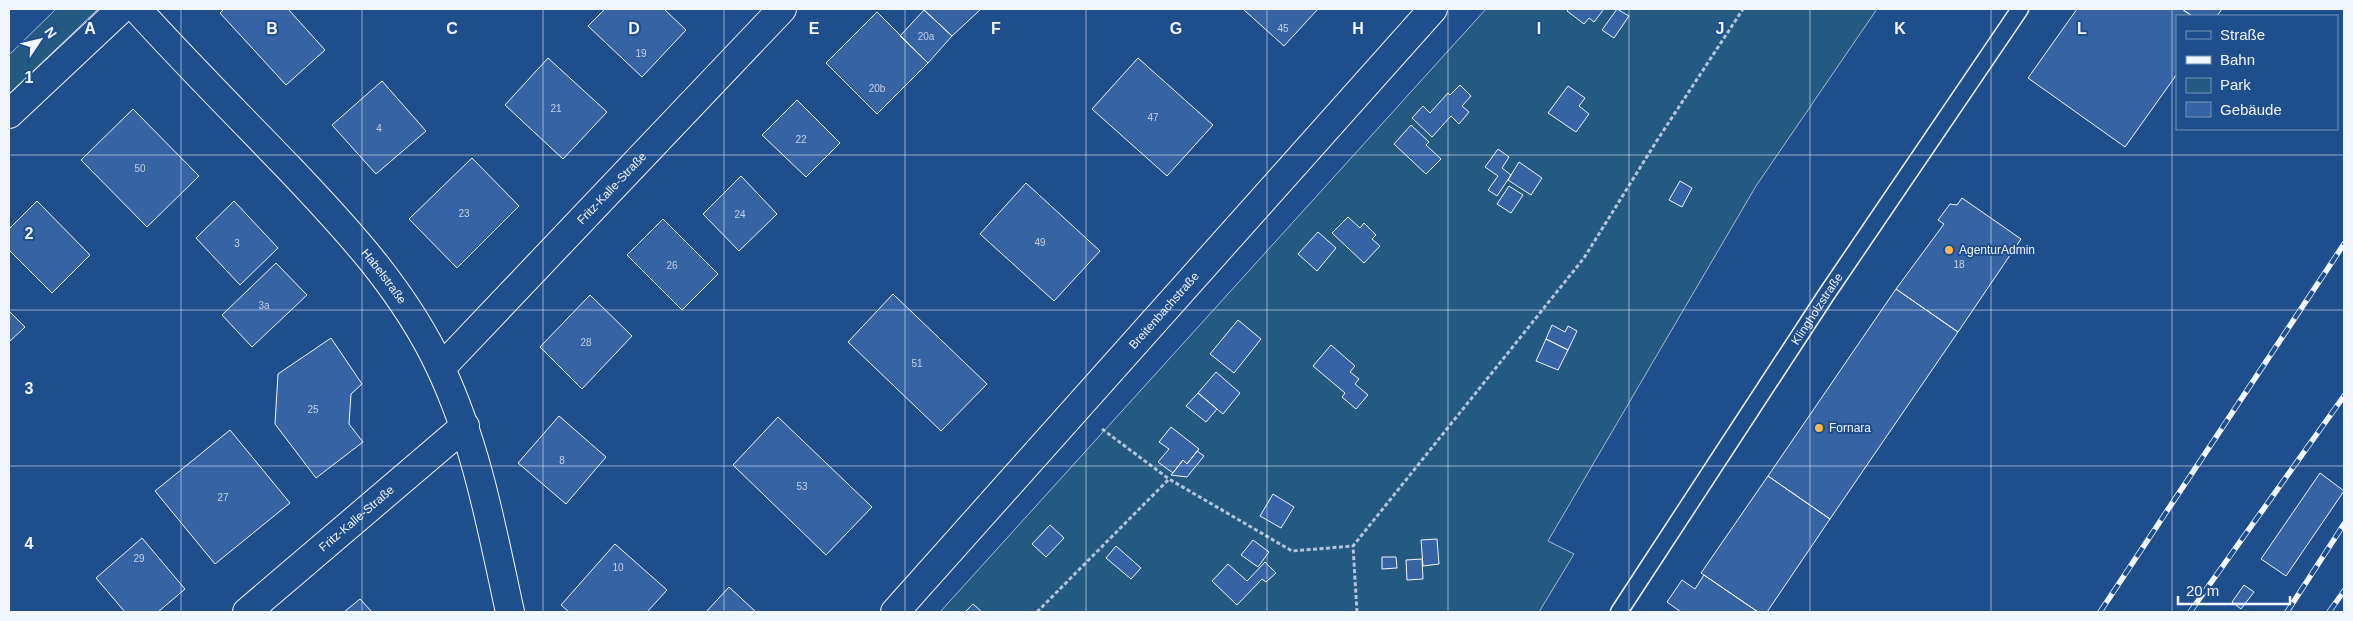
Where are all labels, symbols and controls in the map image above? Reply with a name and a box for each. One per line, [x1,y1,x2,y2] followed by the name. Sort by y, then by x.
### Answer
[15,15,65,65] north arrow
[2176,15,2338,130] legend
[84,20,96,37] text: A
[266,20,278,37] text: B
[446,20,458,37] text: C
[628,20,640,37] text: D
[809,20,820,37] text: E
[991,20,1001,37] text: F
[1170,20,1182,37] text: G
[1352,20,1364,37] text: H
[1537,20,1541,37] text: I
[1716,20,1724,37] text: J
[1894,20,1906,37] text: K
[2077,20,2087,37] text: L
[1277,23,1289,34] house number: 45
[41,24,60,41] text: N
[2220,26,2265,43] text: Straße
[918,31,935,42] house number: 20a
[635,48,647,59] house number: 19
[2220,51,2255,68] text: Bahn
[25,69,34,86] text: 1
[2220,76,2251,93] text: Park
[869,83,886,94] house number: 20b
[2220,101,2282,118] text: Gebäude
[550,103,562,114] house number: 21
[1147,112,1159,123] house number: 47
[376,123,382,134] house number: 4
[795,134,807,145] house number: 22
[574,149,650,227] street label: Fritz-Kalle-Straße
[134,163,146,174] house number: 50
[458,208,470,219] house number: 23
[734,209,746,220] house number: 24
[25,225,34,242] text: 2
[1034,237,1046,248] house number: 49
[234,238,240,249] house number: 3
[1959,243,2035,257] place label: AgenturAdmin
[1943,244,1955,256] marker: AgenturAdmin
[358,246,409,307] street label: Habelstraße
[1953,259,1965,270] house number: 18
[666,260,678,271] house number: 26
[1126,269,1202,352] street label: Breitenbachstraße
[1788,270,1846,347] street label: Klingholzstraße
[258,300,270,311] house number: 3a
[580,337,592,348] house number: 28
[911,358,923,369] house number: 51
[25,380,34,397] text: 3
[307,404,319,415] house number: 25
[1829,421,1871,435] place label: Fornara
[1813,422,1825,434] marker: Fornara
[559,455,565,466] house number: 8
[796,481,808,492] house number: 53
[316,482,397,554] street label: Fritz-Kalle-Straße
[217,492,229,503] house number: 27
[25,535,34,552] text: 4
[133,553,145,564] house number: 29
[612,562,624,573] house number: 10
[2178,574,2290,606] scale bar
[2186,582,2219,599] text: 20 m

